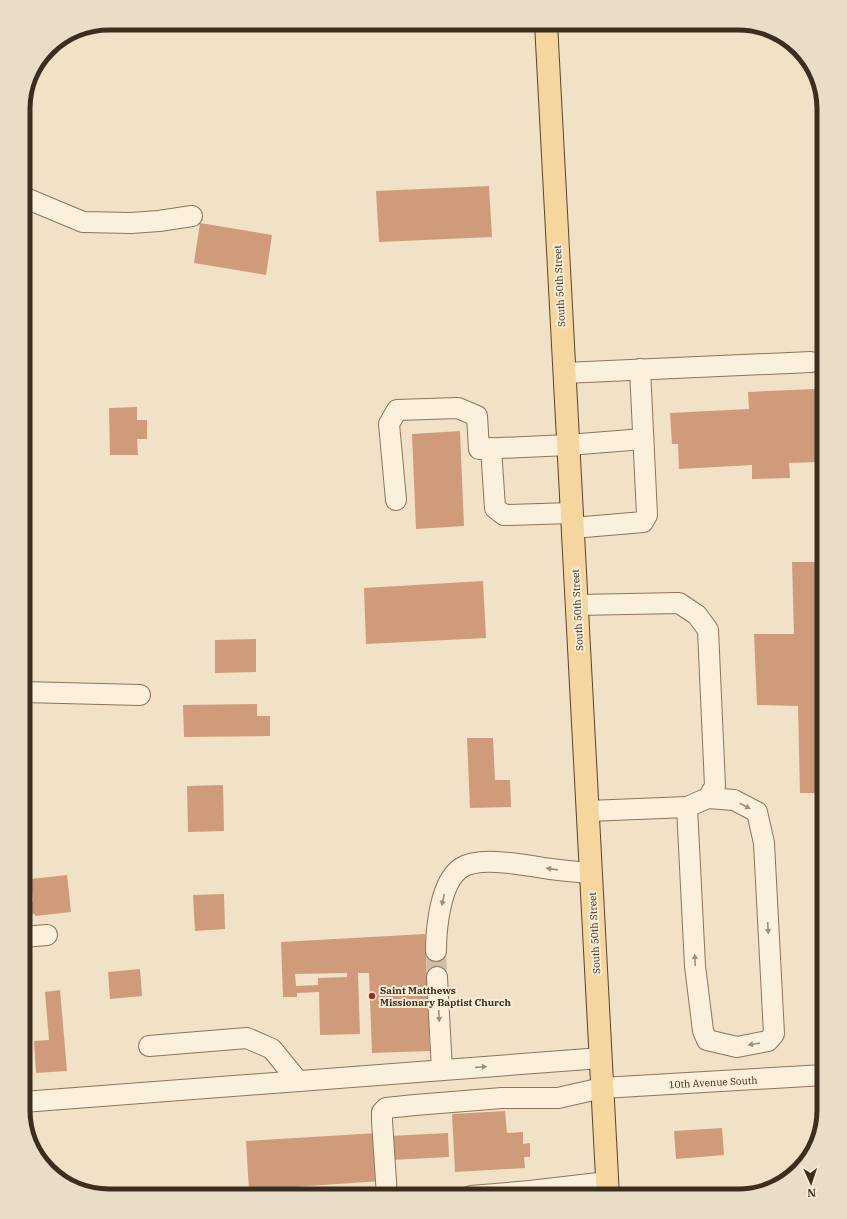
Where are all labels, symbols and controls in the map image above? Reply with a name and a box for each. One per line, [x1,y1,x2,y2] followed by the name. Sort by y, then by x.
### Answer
[551,244,568,327] street label: South 50th Street
[569,568,586,651] street label: South 50th Street
[739,802,751,809] one-way arrow
[546,866,558,872] one-way arrow
[586,891,603,974] street label: South 50th Street
[440,894,446,906] one-way arrow
[765,922,772,934] one-way arrow
[691,954,698,966] one-way arrow
[380,984,511,1009] place label: Saint Matthews Missionary Baptist Church
[367,991,377,1001] marker: Saint Matthews Missionary Baptist Church
[435,1010,442,1022] one-way arrow
[748,1041,760,1047] one-way arrow
[475,1064,487,1071] one-way arrow
[668,1074,758,1091] street label: 10th Avenue South
[791,1163,831,1203] north arrow
[807,1186,816,1200] text: N

